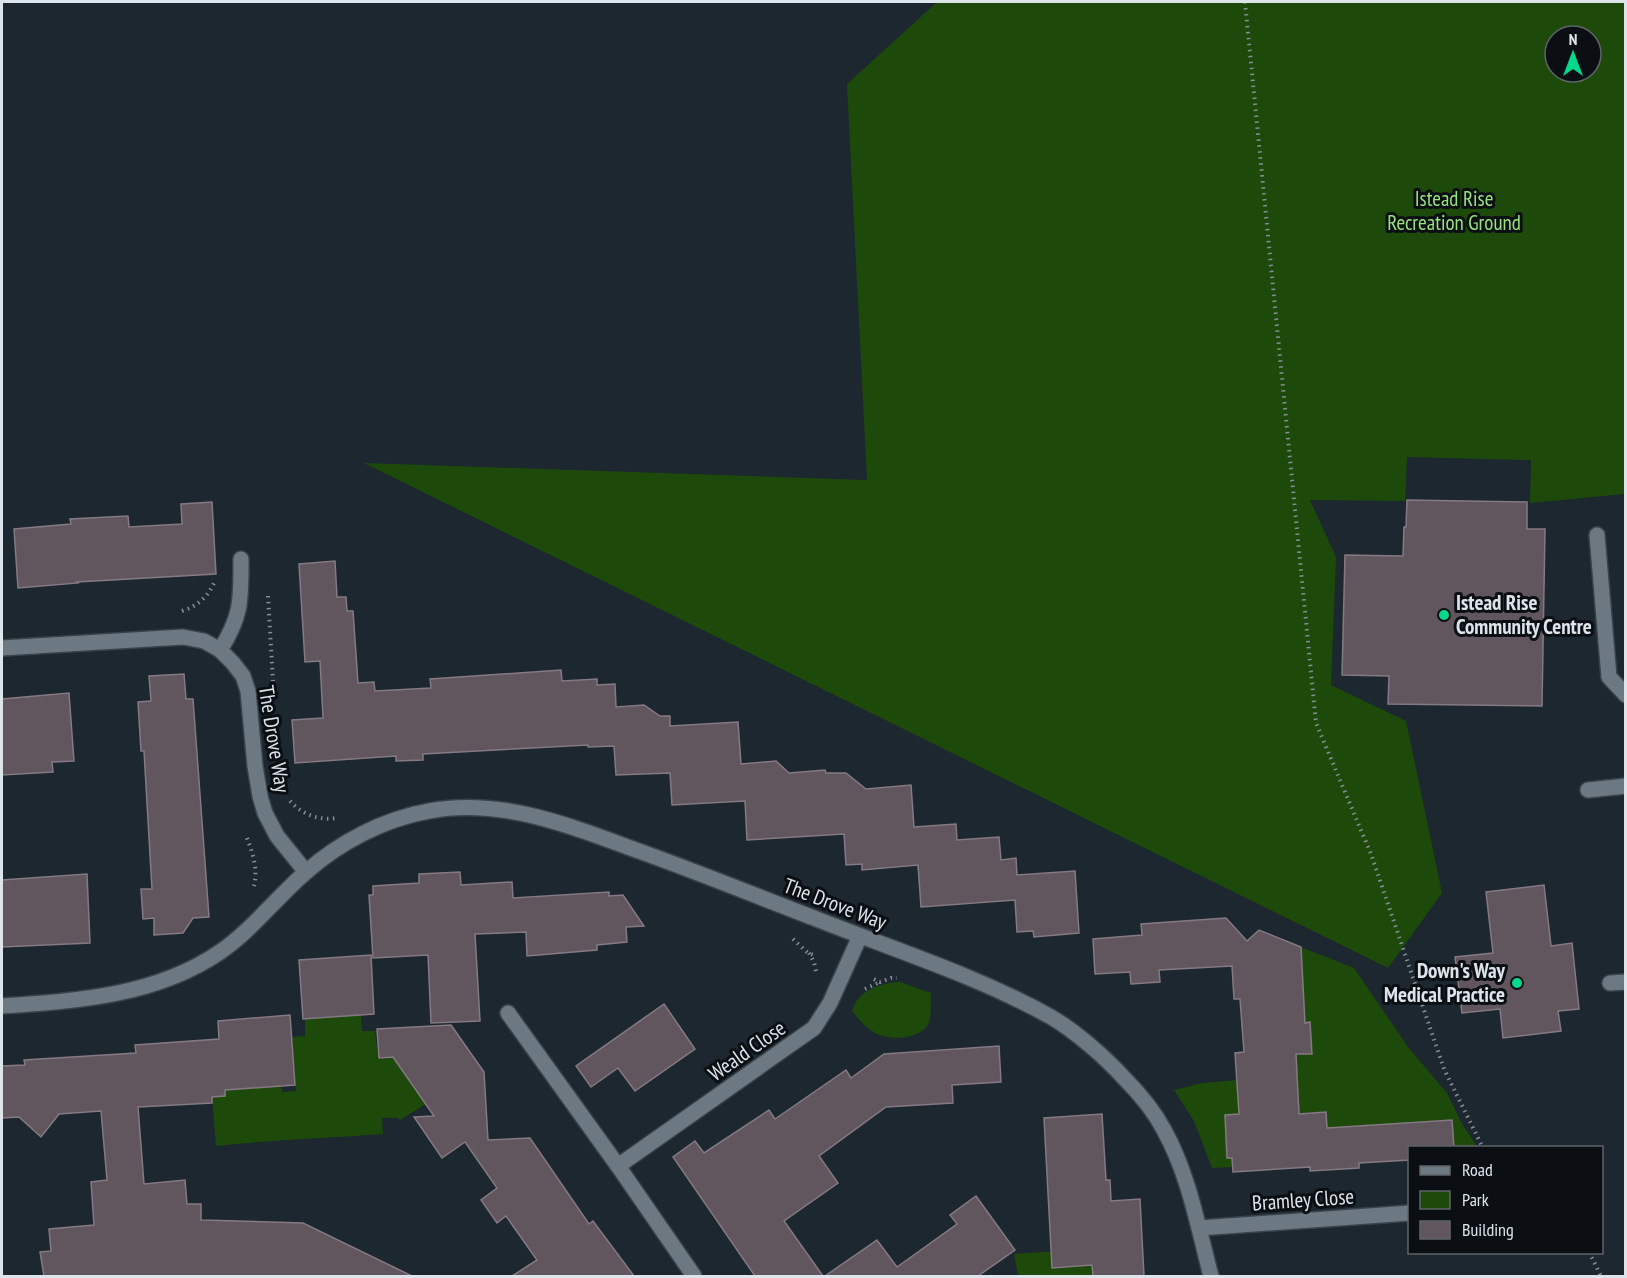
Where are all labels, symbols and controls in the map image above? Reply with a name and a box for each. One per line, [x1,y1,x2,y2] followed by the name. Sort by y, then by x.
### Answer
[1543,24,1603,84] north arrow
[1569,29,1577,49] text: N
[1387,185,1521,236] park label: Istead Rise Recreation Ground
[1456,589,1592,640] place label: Istead Rise Community Centre
[1437,608,1451,622] marker: Istead Rise Community Centre
[253,683,296,794] street label: The Drove Way
[780,872,891,936] street label: The Drove Way
[1384,957,1506,1008] place label: Down's Way Medical Practice
[1510,976,1524,990] marker: Down's Way Medical Practice
[703,1014,791,1087] street label: Weald Close
[1408,1146,1603,1254] legend
[1462,1158,1493,1181] text: Road
[1251,1182,1355,1217] street label: Bramley Close
[1462,1188,1489,1211] text: Park
[1462,1218,1514,1241] text: Building

